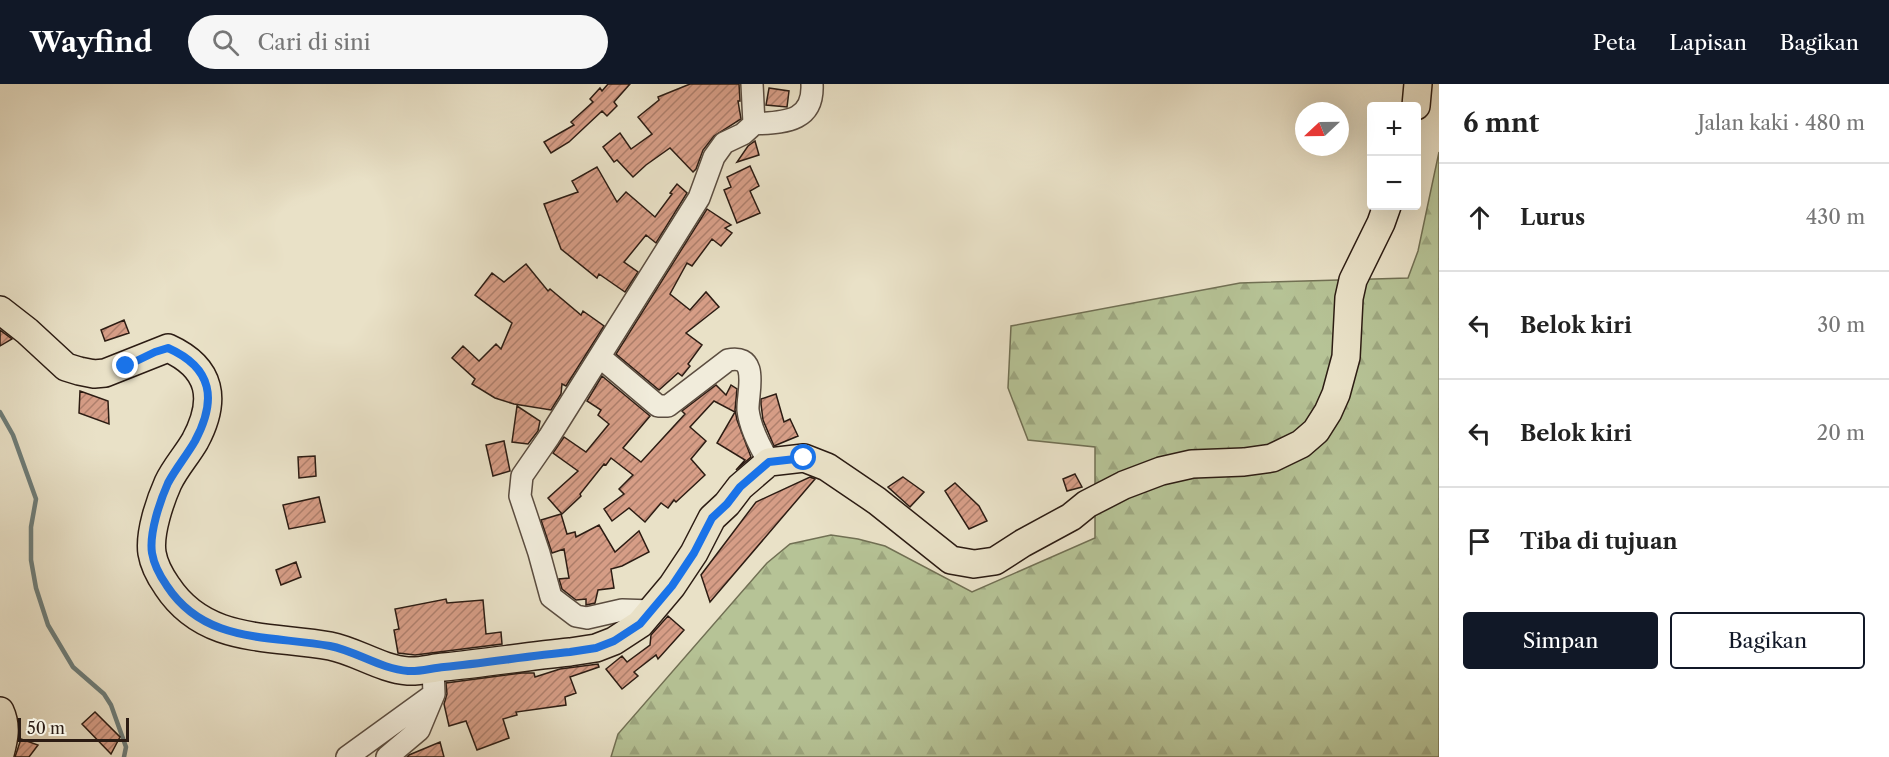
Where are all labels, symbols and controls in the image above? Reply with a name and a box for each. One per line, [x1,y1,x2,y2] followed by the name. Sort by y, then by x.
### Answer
[188,15,608,69] search box
[30,25,152,59] text: Wayfind
[209,26,242,59] icon: search
[257,29,371,56] text: Cari di sini
[1593,30,1636,55] text: Peta
[1669,30,1747,55] text: Lapisan
[1780,30,1859,55] text: Bagikan
[1295,102,1349,156] north arrow
[1367,102,1421,210] map controls
[1367,102,1421,156] button: +
[1463,107,1539,139] text: 6 mnt
[1698,111,1865,135] text: Jalan kaki · 480 m
[1367,156,1421,210] button: −
[1463,201,1496,234] icon: ahead
[1520,204,1585,231] text: Lurus
[1806,205,1865,229] text: 430 m
[1463,309,1496,342] icon: left
[1520,312,1632,339] text: Belok kiri
[1817,313,1865,337] text: 30 m
[112,352,138,378] route end
[1463,417,1496,450] icon: left
[1520,420,1632,447] text: Belok kiri
[1817,421,1865,445] text: 20 m
[790,444,816,470] route start
[1463,525,1496,558] icon: arrive
[1520,528,1678,555] text: Tiba di tujuan
[1463,612,1658,669] button: Simpan
[1670,612,1865,669] button: Bagikan
[18,715,129,742] scale bar
[27,718,65,738] text: 50 m

